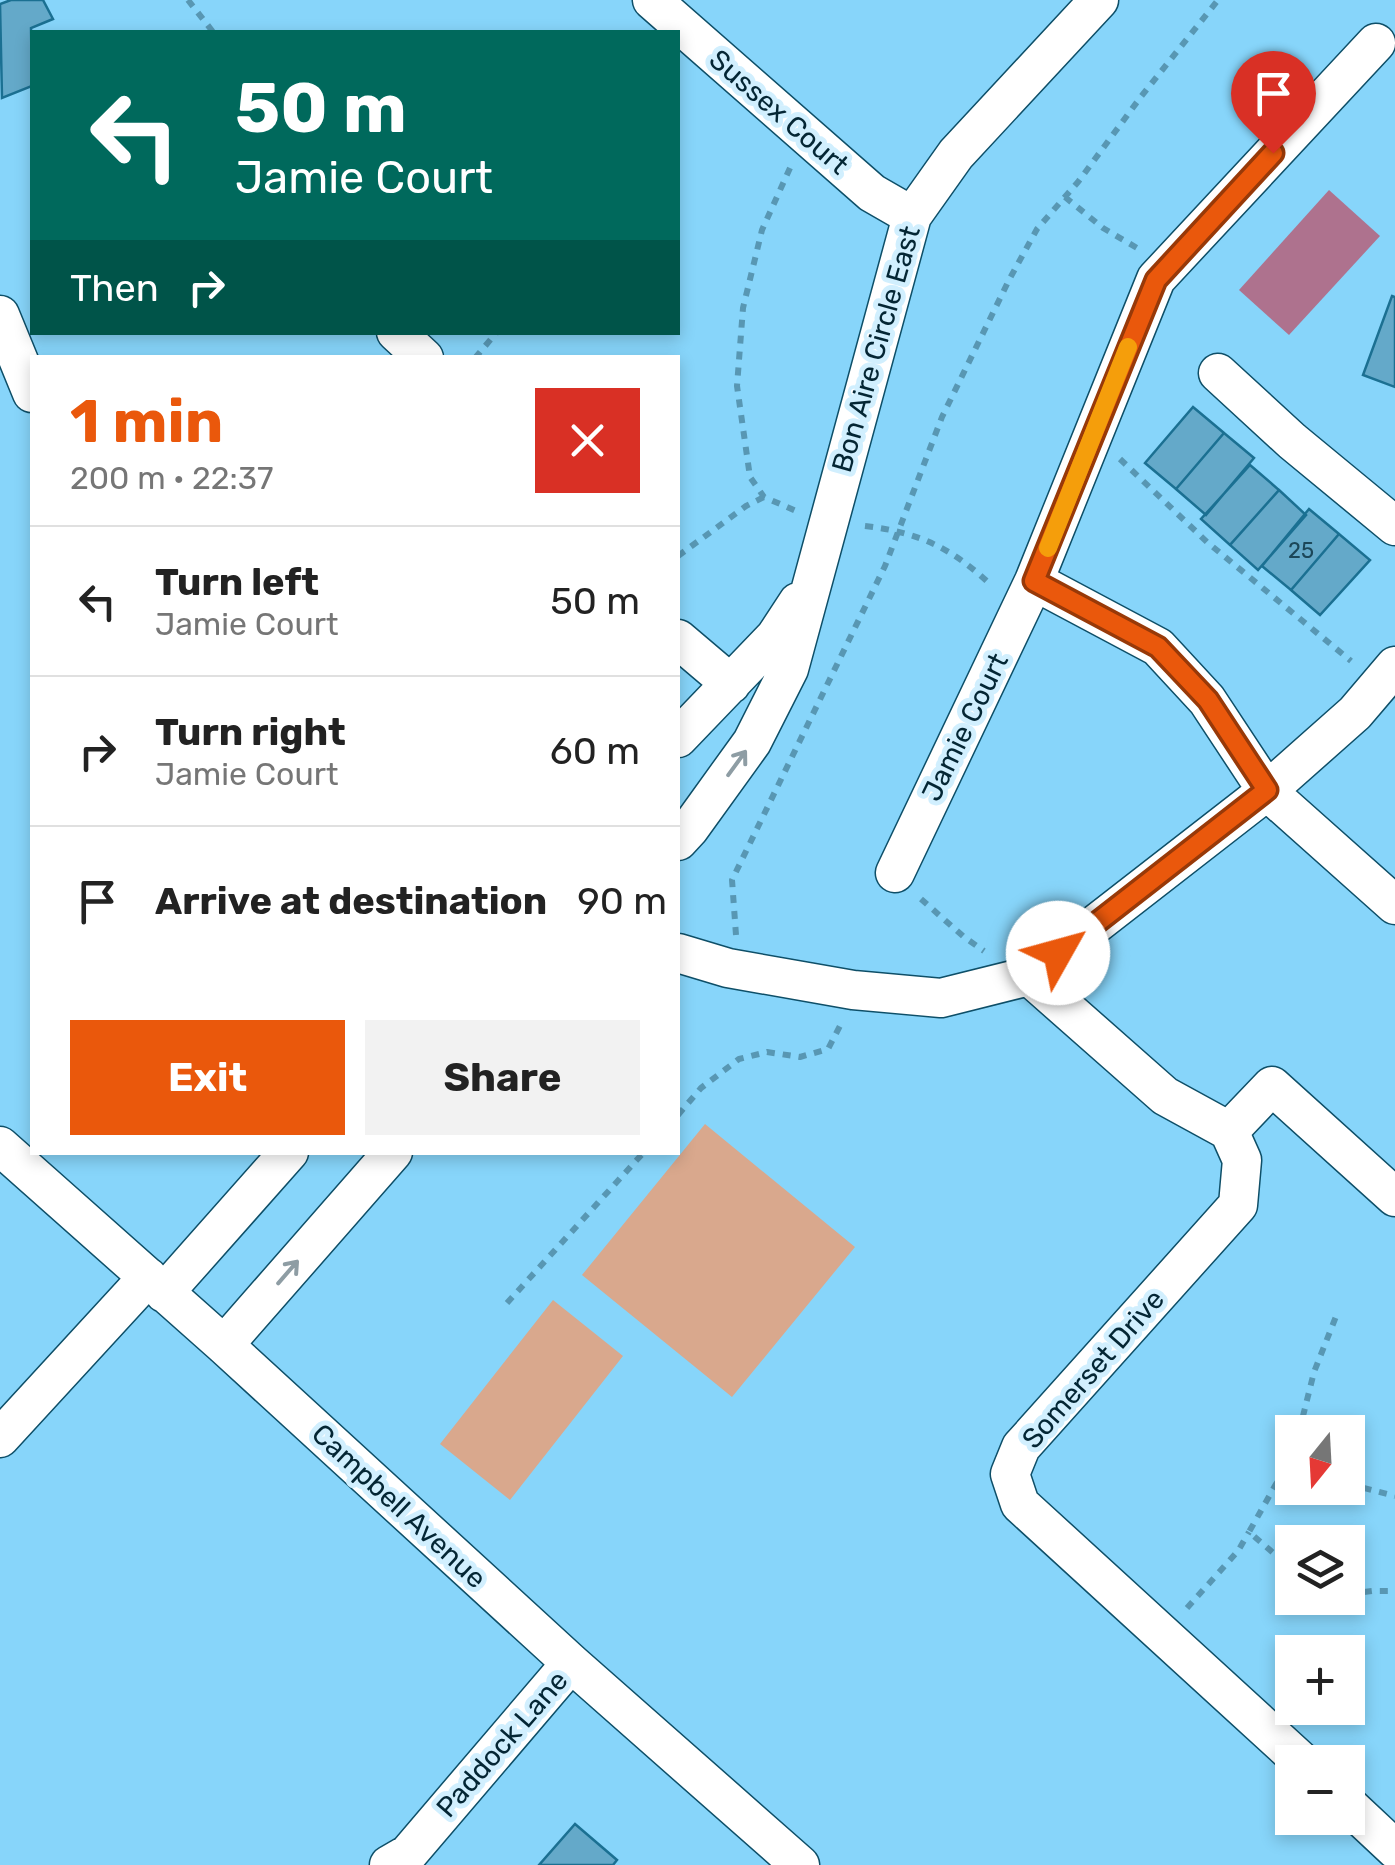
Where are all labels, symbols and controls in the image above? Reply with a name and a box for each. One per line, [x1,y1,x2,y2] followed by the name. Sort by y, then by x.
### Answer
[703,43,855,181] street label: Sussex Court
[1231,51,1316,154] pin
[1246,66,1301,121] icon: arrive
[235,67,407,150] text: 50 m
[70,70,200,200] icon: left
[235,151,493,204] text: Jamie Court
[825,222,927,476] street label: Bon Aire Circle East
[179,260,234,315] icon: right
[70,265,159,311] text: Then
[70,386,223,457] text: 1 min
[535,388,640,493] button: close
[70,459,273,497] text: 200 m · 22:37
[1288,537,1314,564] house number: 25
[155,559,319,605] text: Turn left
[70,574,125,629] icon: left
[550,578,640,624] text: 50 m
[155,605,338,643] text: Jamie Court
[915,648,1015,806] street label: Jamie Court
[155,709,346,755] text: Turn right
[70,724,125,779] icon: right
[550,728,640,774] text: 60 m
[726,750,747,778] one-way arrow
[155,755,338,793] text: Jamie Court
[70,874,125,929] icon: arrive
[155,878,547,924] text: Arrive at destination
[577,878,667,924] text: 90 m
[1006,901,1110,1005] position arrow
[70,1020,345,1135] button: Exit
[365,1020,640,1135] button: Share
[277,1260,300,1285] one-way arrow
[1015,1283,1171,1455] street label: Somerset Drive
[1275,1415,1365,1505] north arrow
[1275,1415,1365,1835] map controls
[305,1417,493,1595] street label: Campbell Avenue
[1275,1525,1365,1615] button: layers
[1275,1635,1365,1725] button: +
[430,1664,574,1824] street label: Paddock Lane
[1275,1745,1365,1835] button: −

